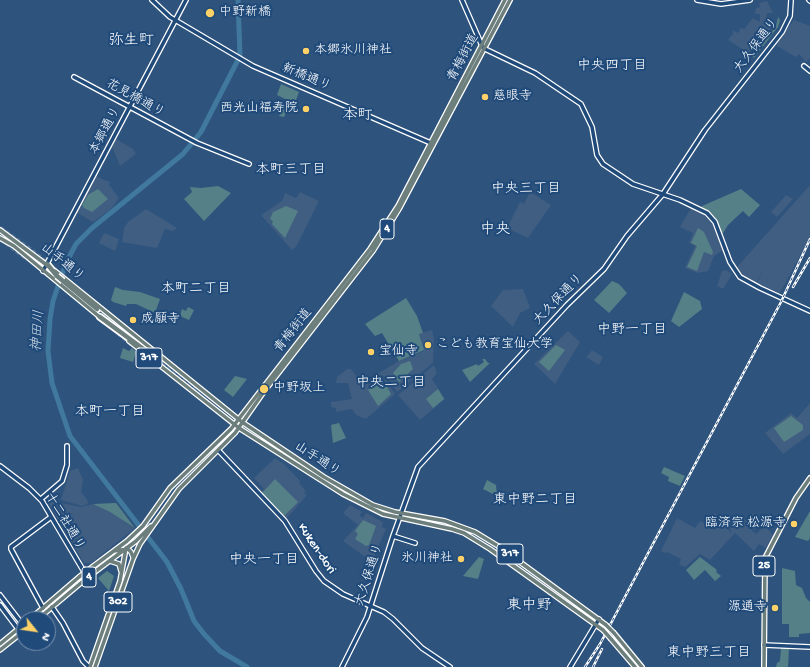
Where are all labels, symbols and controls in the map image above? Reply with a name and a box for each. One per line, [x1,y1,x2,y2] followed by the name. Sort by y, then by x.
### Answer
[219,5,271,21] place label: 中野新橋
[204,7,216,19] marker: 中野新橋
[731,15,783,77] street label: 大久保通り
[445,31,483,85] street label: 青梅街道
[109,33,153,51] district label: 弥生町
[314,43,392,59] place label: 本郷氷川神社
[301,46,311,56] marker: 本郷氷川神社
[577,59,647,75] district label: 中央四丁目
[279,61,333,95] street label: 新橋通り
[103,76,167,122] street label: 花見橋通り
[493,89,532,105] place label: 慈眼寺
[480,92,490,102] marker: 慈眼寺
[220,101,298,117] place label: 西光山福寿院
[87,104,125,158] street label: 本郷通り
[301,104,311,114] marker: 西光山福寿院
[342,108,372,126] district label: 本町
[256,163,326,179] district label: 本町三丁目
[491,182,561,198] district label: 中央三丁目
[380,219,394,239] road number: 4
[480,222,510,240] district label: 中央
[37,241,87,285] street label: 山手通り
[531,271,587,329] street label: 大久保通り
[161,282,231,298] district label: 本町二丁目
[272,306,316,356] street label: 青梅街道
[29,309,49,353] water label: 神田川
[141,312,180,328] place label: 成願寺
[128,315,138,325] marker: 成願寺
[597,323,667,339] district label: 中野一丁目
[436,337,553,353] place label: こども教育宝仙大学
[423,340,433,350] marker: こども教育宝仙大学
[379,344,418,360] place label: 宝仙寺
[366,347,376,357] marker: 宝仙寺
[136,348,162,368] road number: 317
[356,376,426,392] district label: 中央二丁目
[273,381,325,397] place label: 中野坂上
[258,383,270,395] marker: 中野坂上
[75,405,145,421] district label: 本町一丁目
[291,439,343,481] street label: 山手通り
[41,490,87,554] street label: 十二社通り
[493,493,577,509] district label: 東中野二丁目
[705,516,786,532] place label: 臨済宗 松源寺
[789,519,799,529] marker: 臨済宗 松源寺
[293,521,339,577] street label: Kuken-dori
[353,542,387,608] street label: 大久保通り
[497,544,523,564] road number: 317
[401,551,453,567] place label: 氷川神社
[229,553,299,569] district label: 中央一丁目
[456,554,466,564] marker: 氷川神社
[753,556,775,576] road number: 25
[82,567,96,587] road number: 4
[104,592,132,612] road number: 302
[507,598,551,616] district label: 東中野
[728,600,767,616] place label: 源通寺
[770,603,780,613] marker: 源通寺
[16,611,56,651] north arrow
[39,630,53,643] text: N
[667,646,751,662] district label: 東中野三丁目

